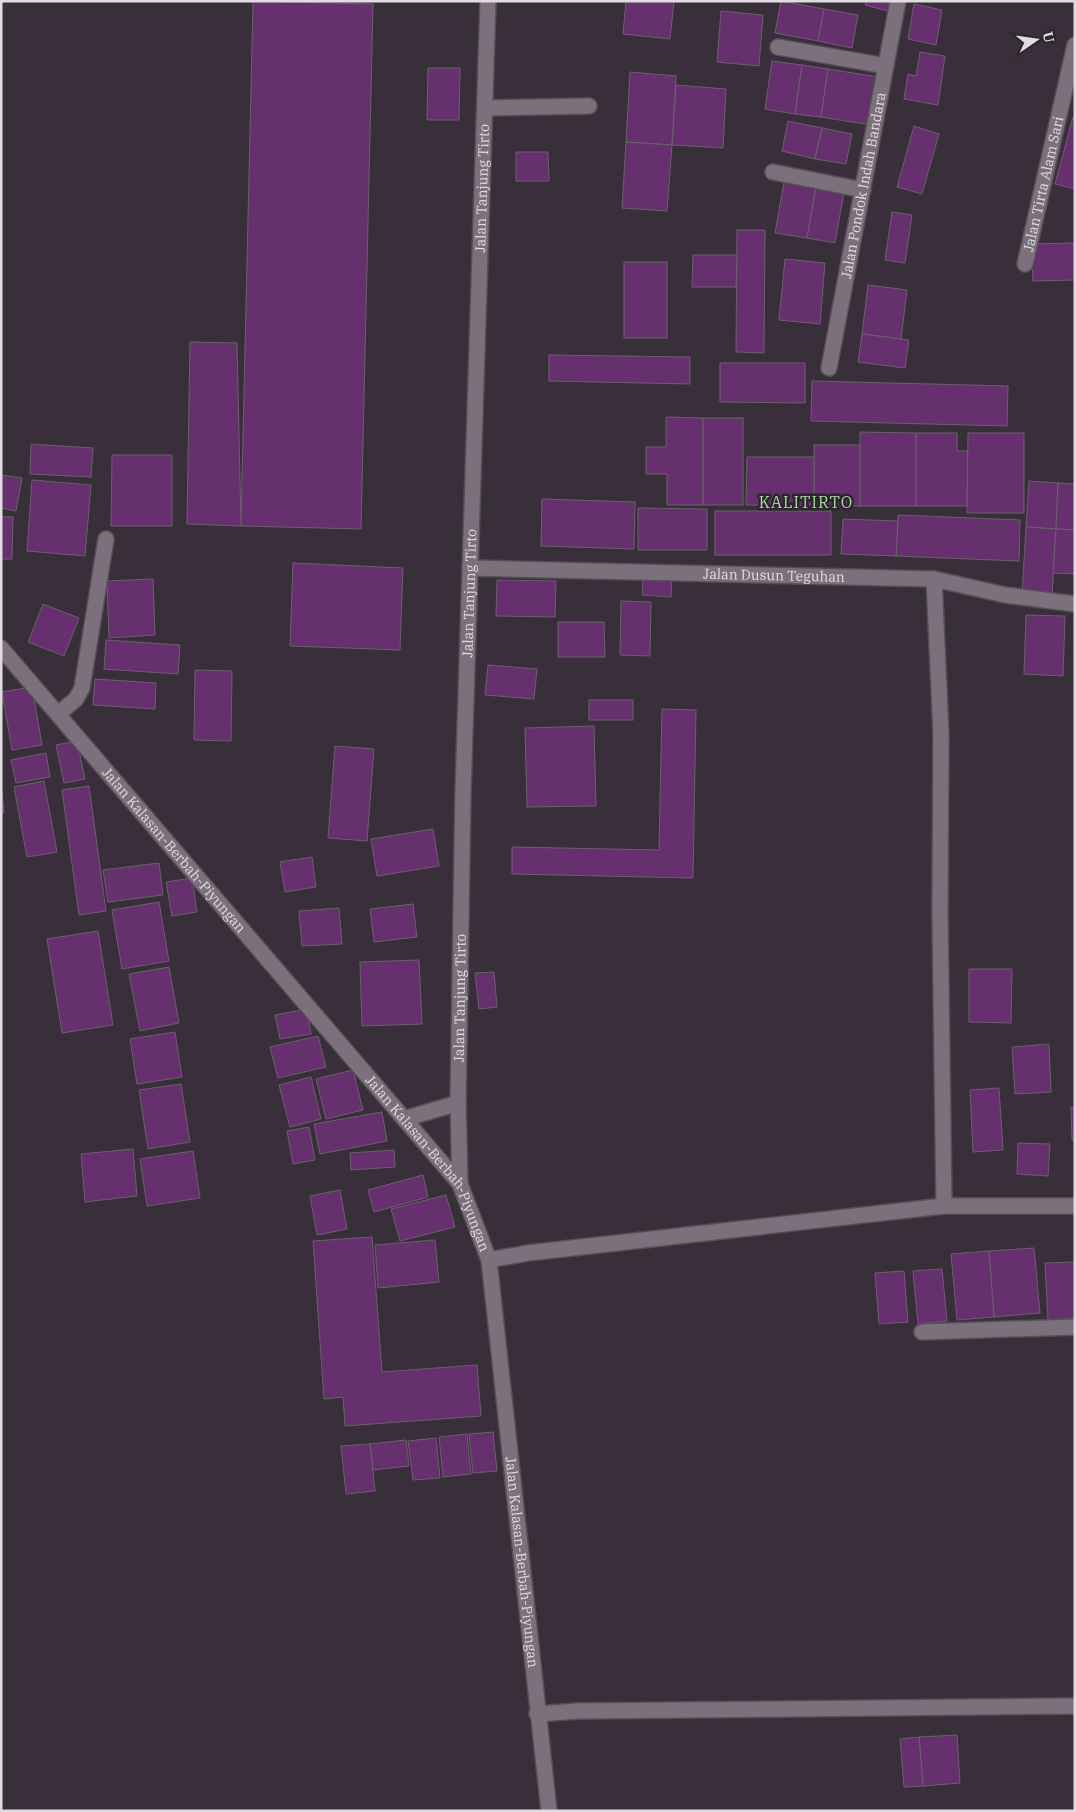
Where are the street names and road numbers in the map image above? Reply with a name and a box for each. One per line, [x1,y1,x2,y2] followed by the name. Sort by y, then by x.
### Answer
[837,90,890,280] street label: Jalan Pondok Indah Bandara
[1019,115,1067,253] street label: Jalan Tirta Alam Sari
[471,124,493,253] street label: Jalan Tanjung Tirto
[458,528,480,658] street label: Jalan Tanjung Tirto
[703,565,845,586] street label: Jalan Dusun Teguhan
[98,764,250,937] street label: Jalan Kalasan-Berbah-Piyungan
[450,933,470,1063] street label: Jalan Tanjung Tirto
[362,1071,494,1254] street label: Jalan Kalasan-Berbah-Piyungan
[501,1456,542,1669] street label: Jalan Kalasan-Berbah-Piyungan

